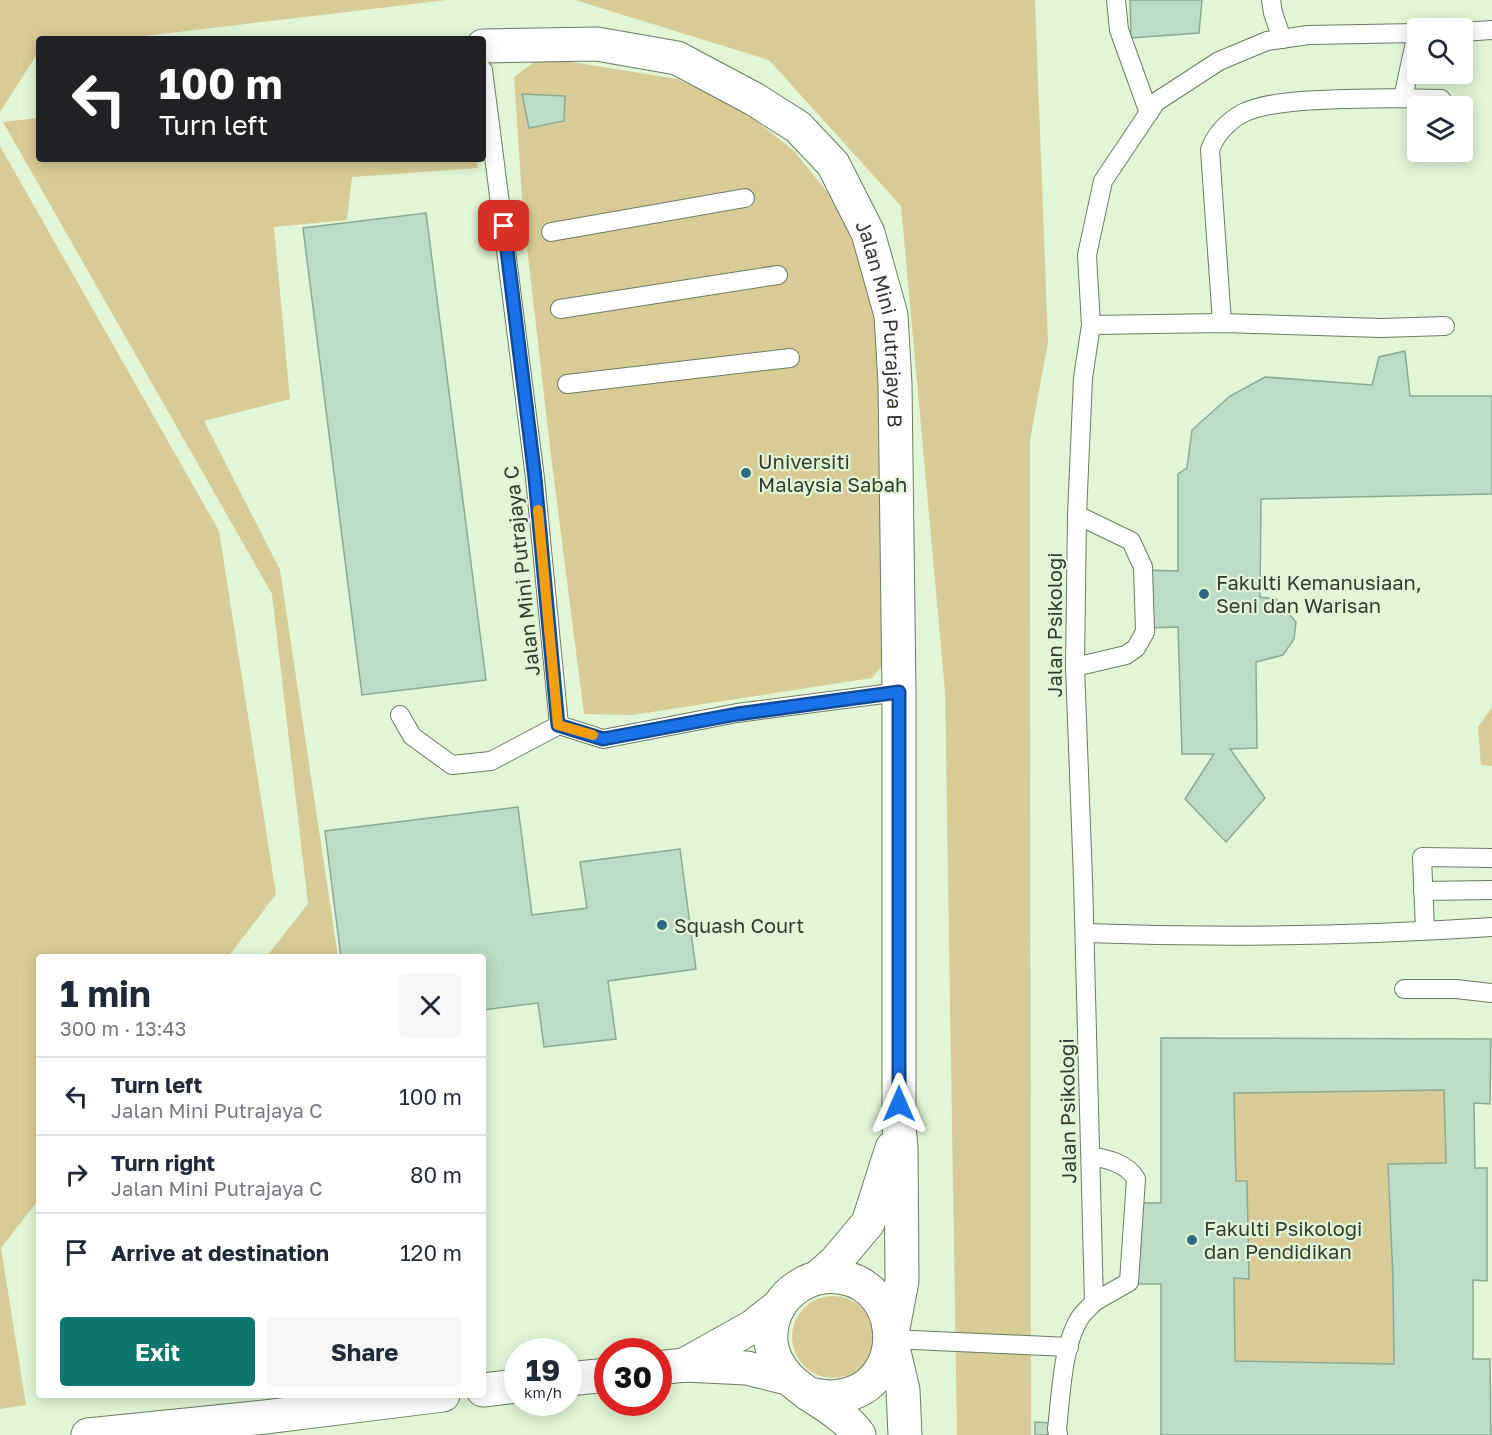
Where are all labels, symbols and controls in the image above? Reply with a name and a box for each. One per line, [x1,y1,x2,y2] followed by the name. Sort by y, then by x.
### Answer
[1407,18,1473,162] map controls
[1407,18,1473,84] button: search
[159,58,282,108] text: 100 m
[60,60,138,138] icon: left
[1407,96,1473,162] button: layers
[159,109,268,141] text: Turn left
[478,200,529,251] pin
[487,209,520,242] icon: arrive
[851,215,908,428] street label: Jalan Mini Putrajaya B
[758,449,907,496] place label: Universiti Malaysia Sabah
[498,465,544,677] street label: Jalan Mini Putrajaya C
[739,466,753,480] marker: Universiti Malaysia Sabah
[1042,552,1066,698] street label: Jalan Psikologi
[1216,570,1422,617] place label: Fakulti Kemanusiaan, Seni dan Warisan
[1197,587,1211,601] marker: Fakulti Kemanusiaan, Seni dan Warisan
[674,913,804,937] place label: Squash Court
[655,918,669,932] marker: Squash Court
[60,972,151,1015] text: 1 min
[399,974,462,1037] button: close
[60,1016,187,1040] text: 300 m · 13:43
[1054,1038,1080,1184] street label: Jalan Psikologi
[111,1071,202,1098] text: Turn left
[867,1072,931,1136] position arrow
[60,1080,93,1113] icon: left
[399,1083,462,1110] text: 100 m
[111,1098,322,1122] text: Jalan Mini Putrajaya C
[111,1149,215,1176] text: Turn right
[60,1158,93,1191] icon: right
[410,1161,462,1188] text: 80 m
[111,1176,322,1200] text: Jalan Mini Putrajaya C
[1204,1216,1362,1263] place label: Fakulti Psikologi dan Pendidikan
[1185,1233,1199,1247] marker: Fakulti Psikologi dan Pendidikan
[60,1236,93,1269] icon: arrive
[111,1239,329,1266] text: Arrive at destination
[400,1239,462,1266] text: 120 m
[60,1317,255,1386] button: Exit
[267,1317,462,1386] button: Share
[594,1338,672,1416] speed limit sign: 30
[526,1352,560,1388] text: 19
[524,1383,562,1401] text: km/h

